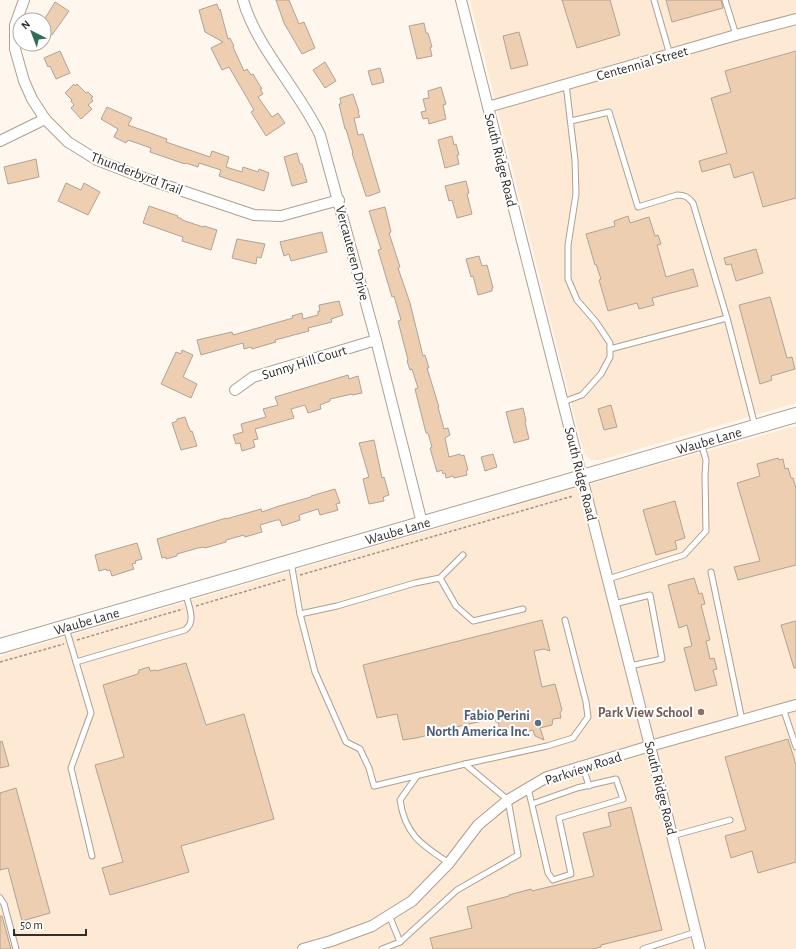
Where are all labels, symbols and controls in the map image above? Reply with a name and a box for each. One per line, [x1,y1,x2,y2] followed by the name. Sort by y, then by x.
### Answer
[12,12,52,52] north arrow
[19,18,32,32] text: N
[595,44,690,84] street label: Centennial Street
[482,112,518,209] street label: South Ridge Road
[89,150,185,198] street label: Thunderbyrd Trail
[333,204,371,302] street label: Vercauteren Drive
[260,343,349,383] street label: Sunny Hill Court
[675,425,743,457] street label: Waube Lane
[562,426,598,523] street label: South Ridge Road
[364,515,432,548] street label: Waube Lane
[52,606,121,638] street label: Waube Lane
[598,706,693,720] place label: Park View School
[696,707,706,717] marker: Park View School
[426,709,530,739] place label: Fabio Perini North America Inc.
[533,718,543,728] marker: Fabio Perini North America Inc.
[642,740,678,837] street label: South Ridge Road
[543,750,623,788] street label: Parkview Road
[14,911,86,937] scale bar
[20,919,43,931] text: 50 m

